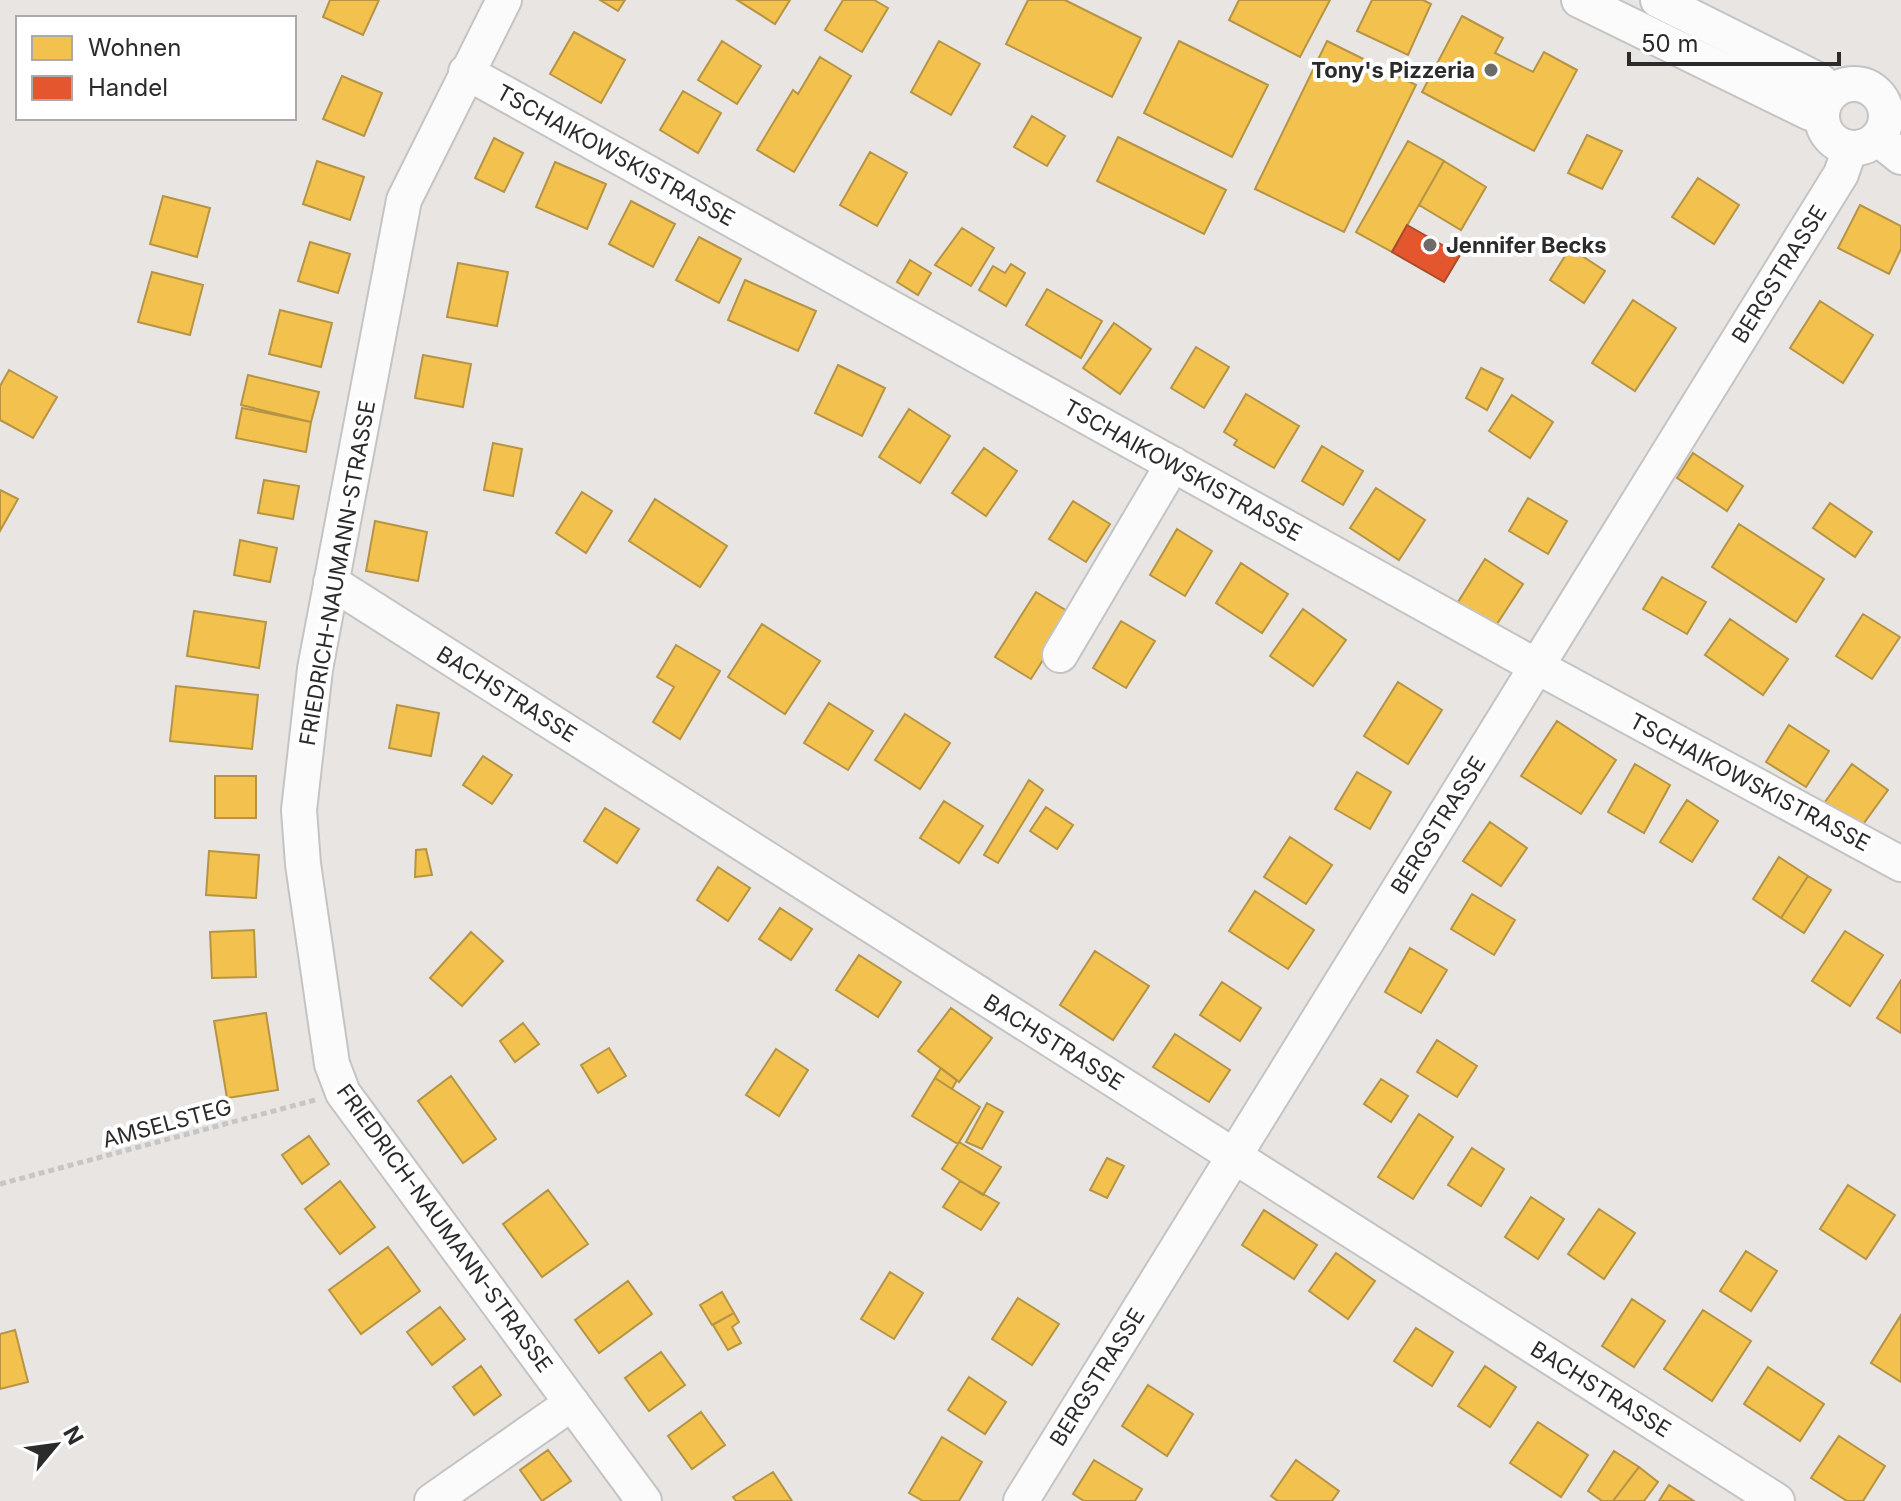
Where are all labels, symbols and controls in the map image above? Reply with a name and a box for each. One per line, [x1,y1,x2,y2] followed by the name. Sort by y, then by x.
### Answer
[16,16,296,120] legend
[1629,16,1839,66] scale bar
[1641,29,1699,58] text: 50 m
[88,33,181,62] text: Wohnen
[1311,57,1475,83] place label: Tony's Pizzeria
[1482,61,1500,79] marker: Tony's Pizzeria
[88,73,168,102] text: Handel
[492,79,740,231] street label: TSCHAIKOWSKISTRASSE
[1726,200,1832,348] street label: BERGSTRASSE
[1446,232,1607,258] place label: Jennifer Becks
[1421,236,1439,254] marker: Jennifer Becks
[1059,394,1307,546] street label: TSCHAIKOWSKISTRASSE
[294,398,380,748] street label: FRIEDRICH-NAUMANN-STRASSE
[432,640,582,748] street label: BACHSTRASSE
[1625,708,1875,856] street label: TSCHAIKOWSKISTRASSE
[1385,751,1491,899] street label: BERGSTRASSE
[979,988,1129,1096] street label: BACHSTRASSE
[332,1079,558,1377] street label: FRIEDRICH-NAUMANN-STRASSE
[99,1093,235,1153] street label: AMSELSTEG
[1044,1303,1150,1451] street label: BERGSTRASSE
[1526,1335,1676,1443] street label: BACHSTRASSE
[16,1405,96,1485] north arrow
[58,1422,89,1449] text: N

